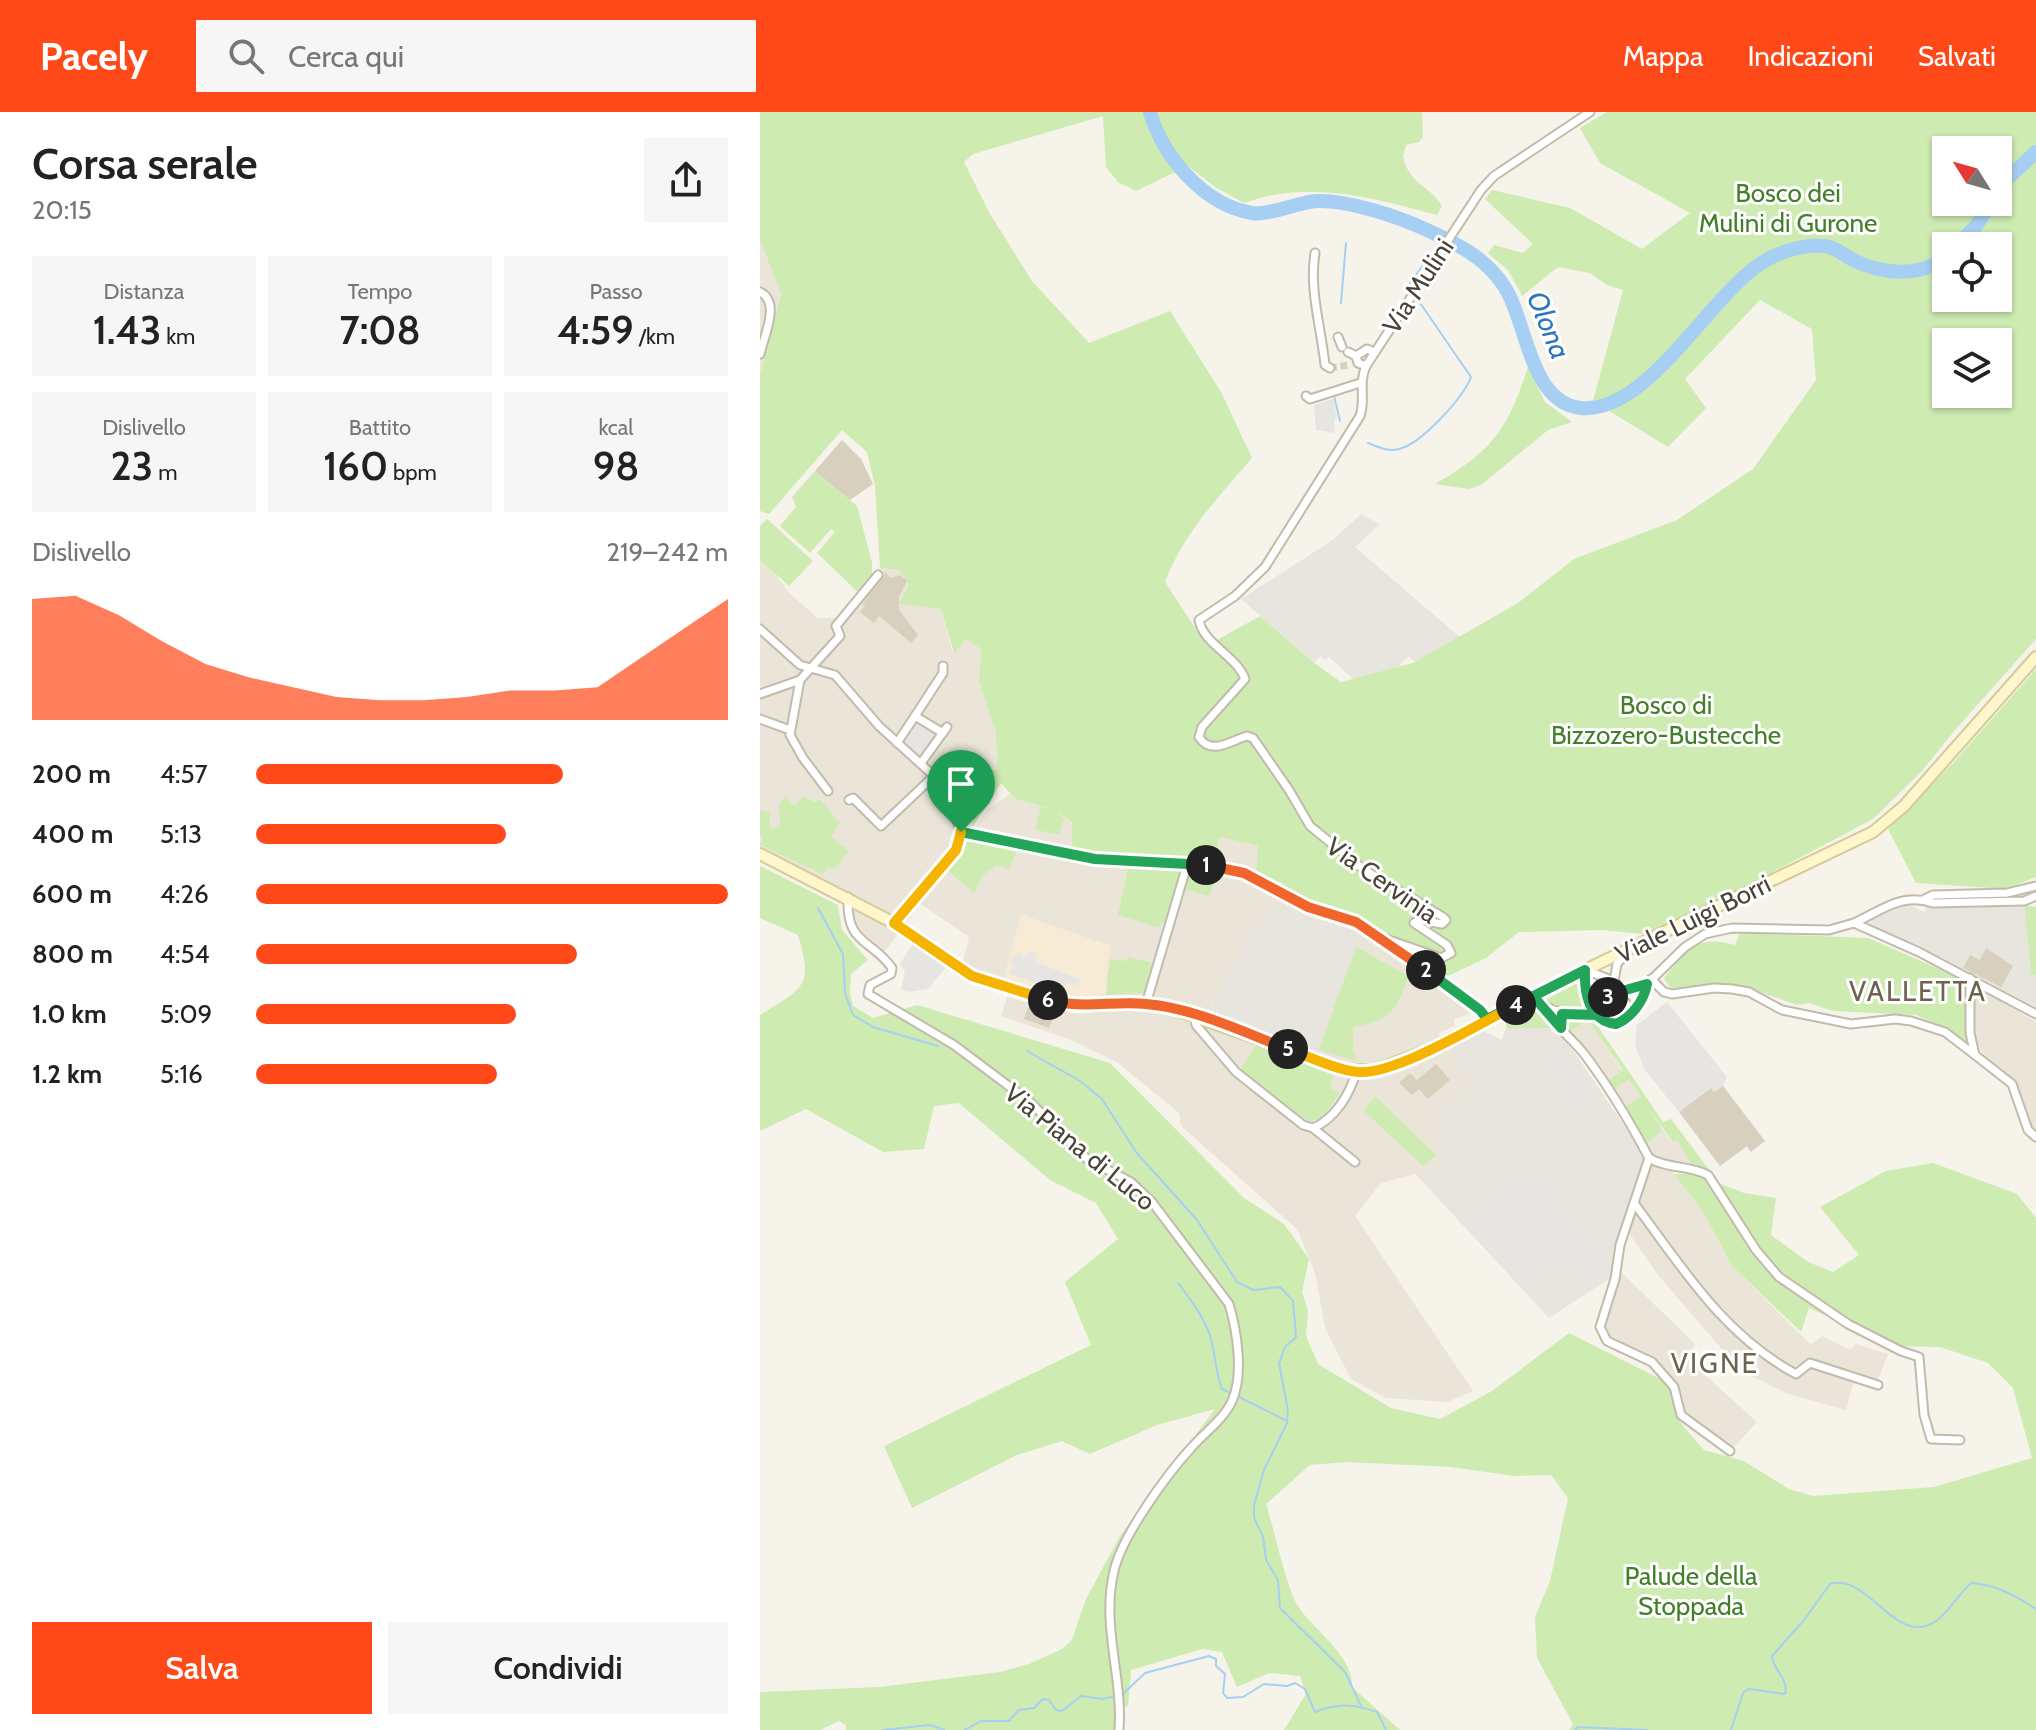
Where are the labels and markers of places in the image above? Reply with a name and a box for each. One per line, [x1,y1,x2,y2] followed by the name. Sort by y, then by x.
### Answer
[927,750,995,832] pin
[1186,845,1226,885] pin: 1
[1406,950,1446,990] pin: 2
[1588,977,1628,1017] pin: 3
[1028,980,1068,1020] pin: 6
[1496,985,1536,1025] pin: 4
[1268,1029,1308,1069] pin: 5

